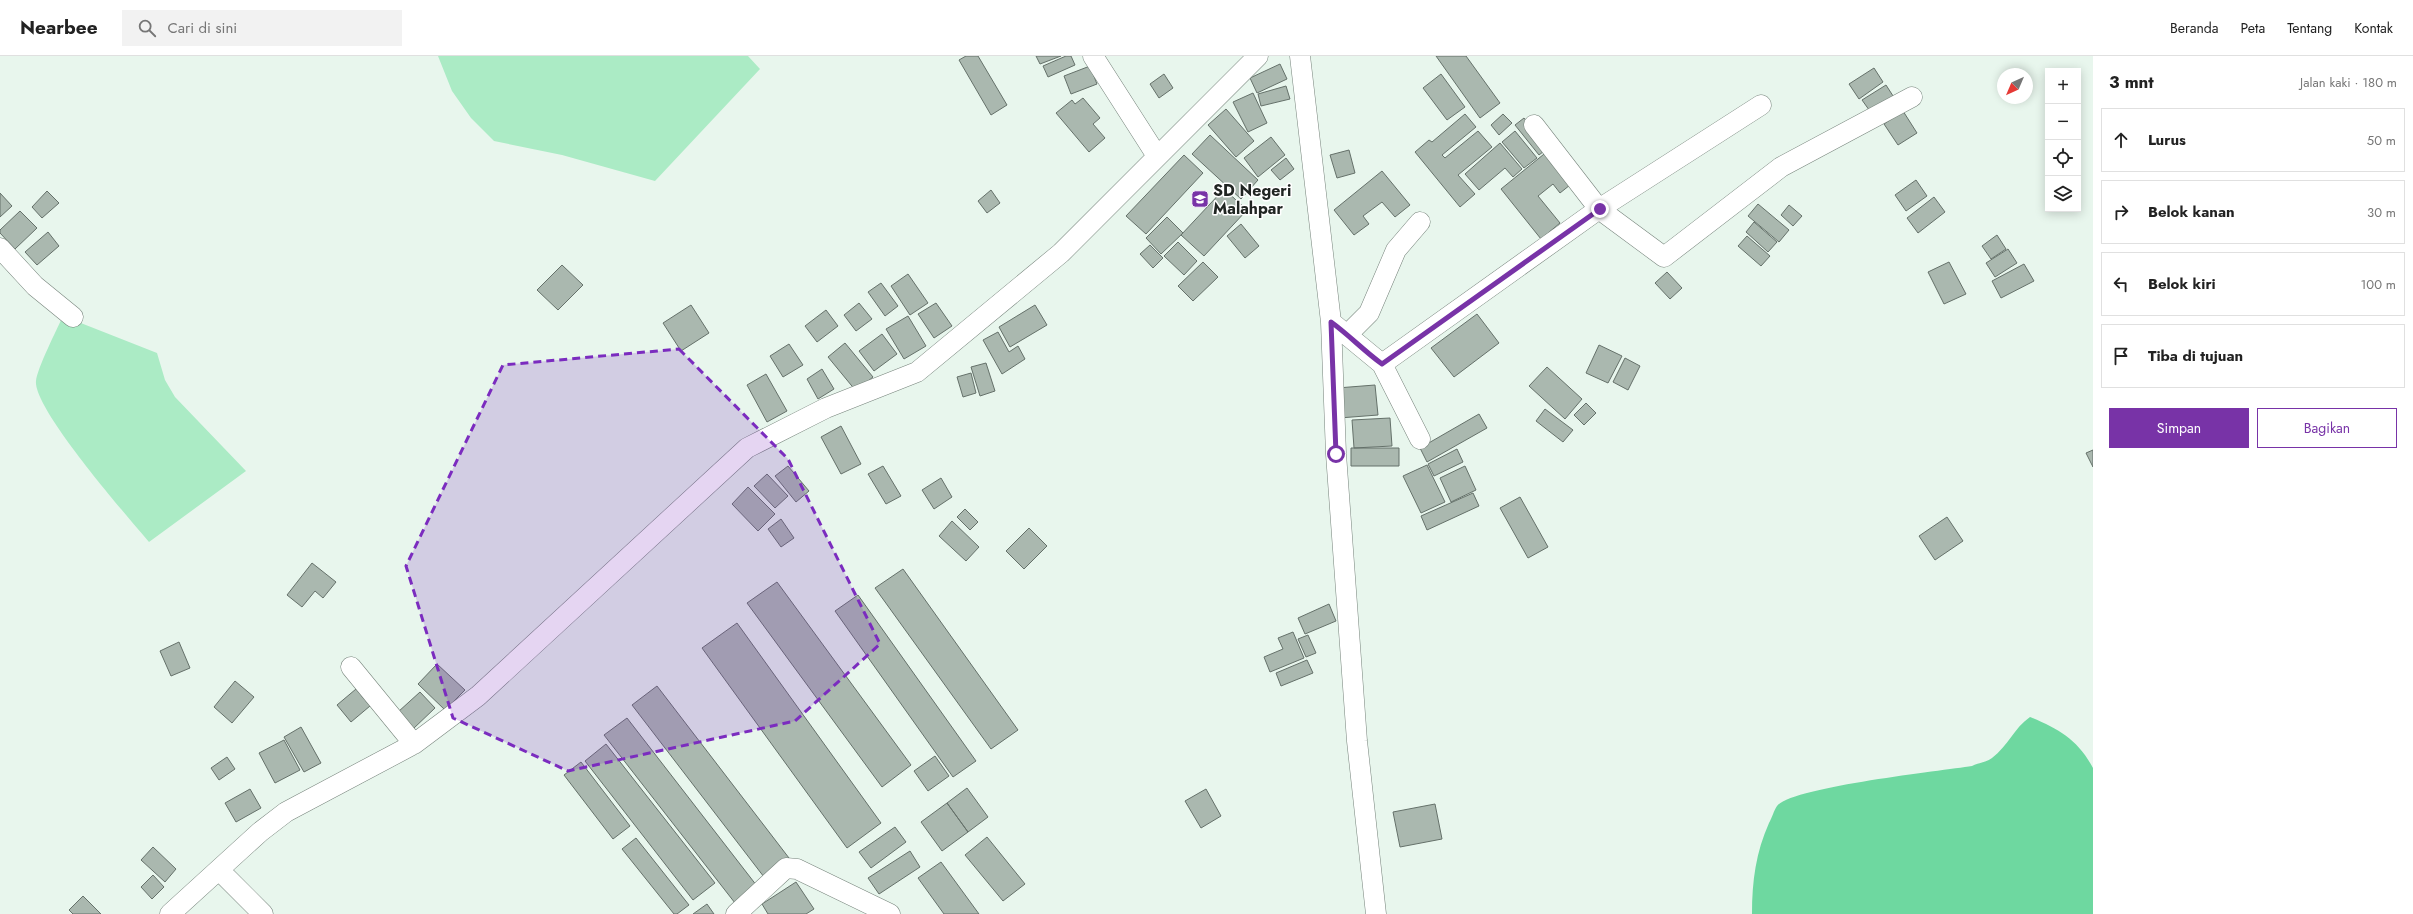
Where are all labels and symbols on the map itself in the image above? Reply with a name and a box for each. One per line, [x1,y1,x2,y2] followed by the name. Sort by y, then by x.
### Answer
[1997,68,2033,104] north arrow
[1213,179,1291,220] place label: SD Negeri Malahpar
[1190,189,1210,209] school or university icon: SD Negeri Malahpar
[1591,200,1609,218] route end
[1327,445,1345,463] route start

